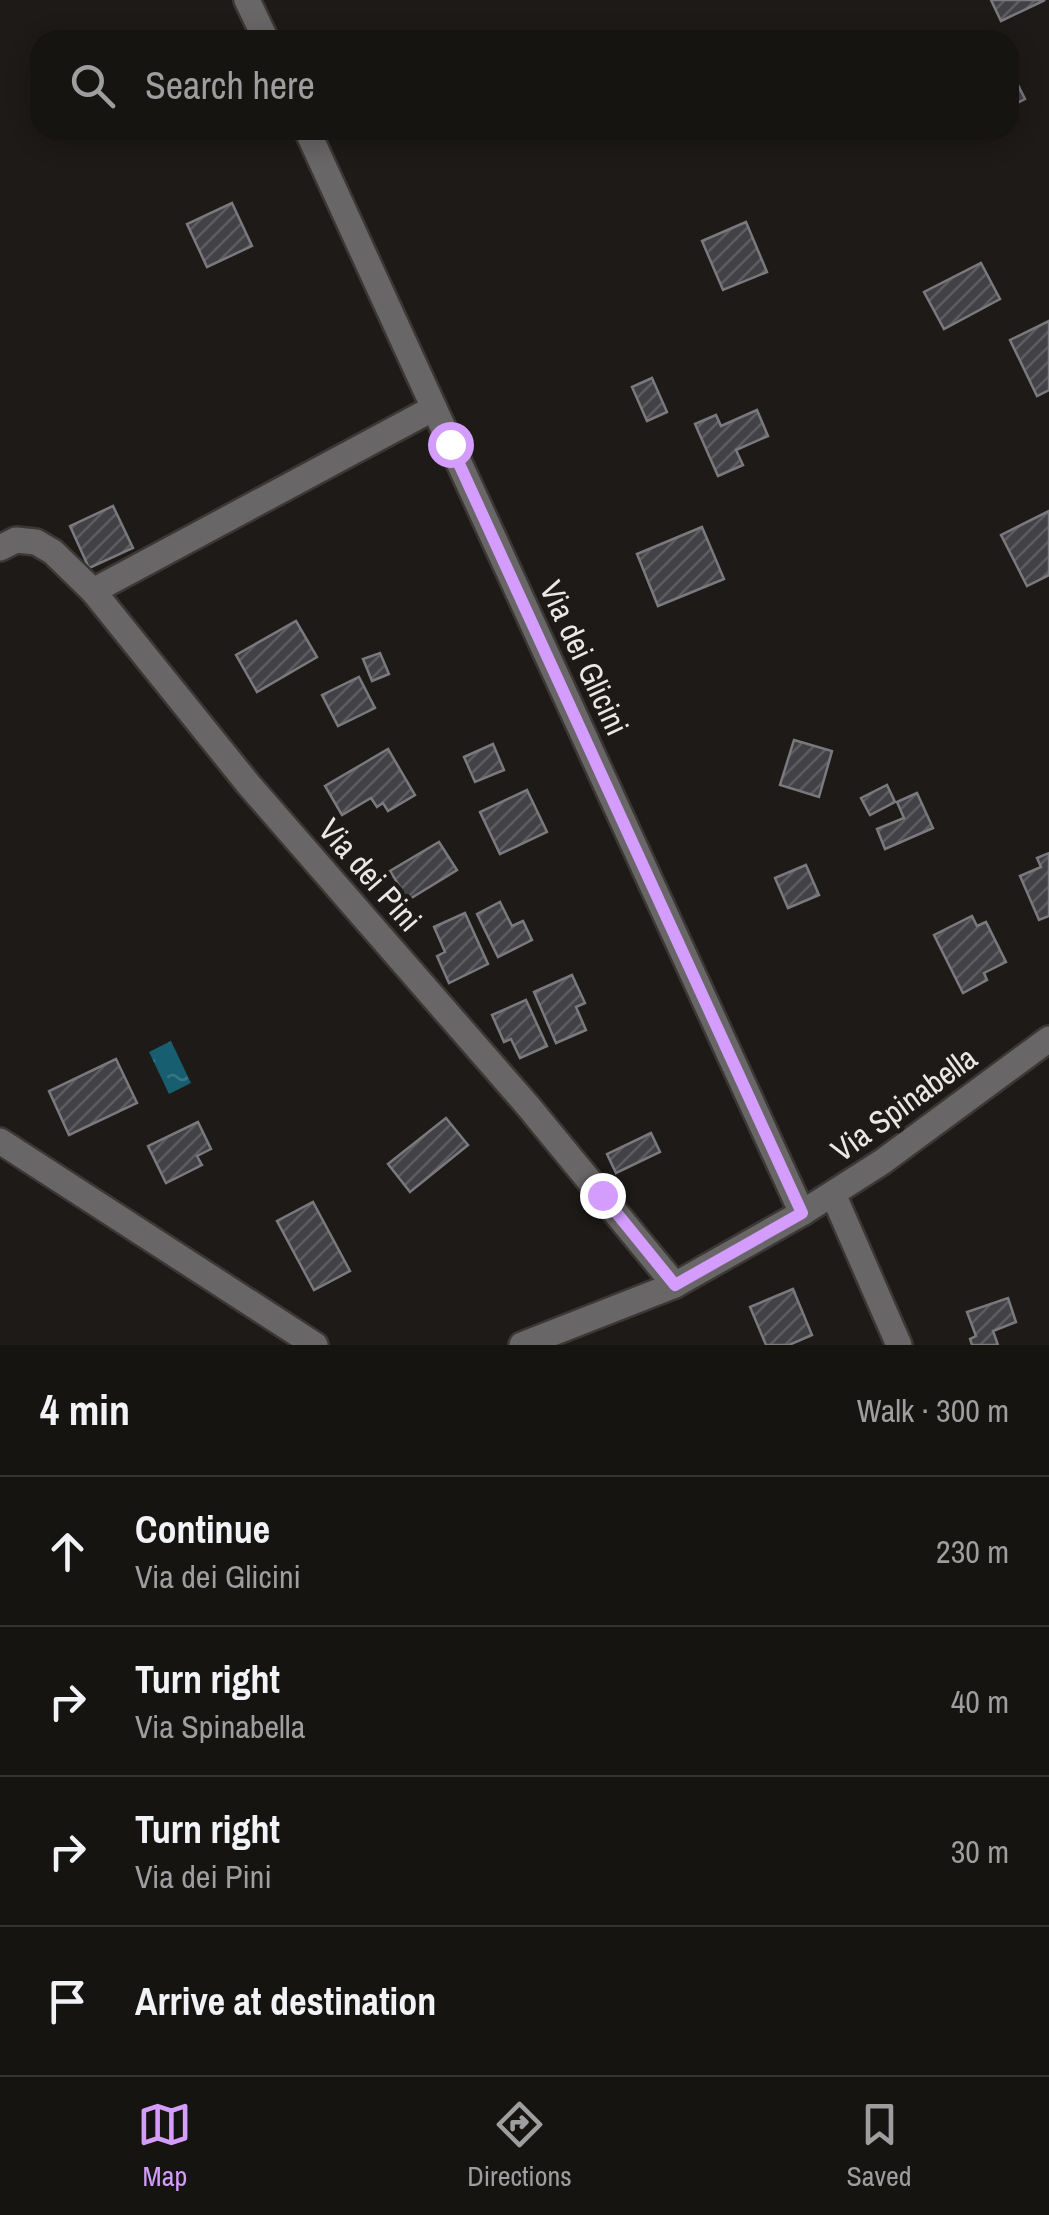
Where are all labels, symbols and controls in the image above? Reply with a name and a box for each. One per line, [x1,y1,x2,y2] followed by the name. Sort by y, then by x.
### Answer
[30,30,1019,140] search box
[65,58,120,113] icon: search
[145,60,315,111] text: Search here
[428,422,474,468] route start
[530,574,639,742] street label: Via dei Glicini
[309,809,431,940] street label: Via dei Pini
[822,1036,986,1171] street label: Via Spinabella
[580,1173,626,1219] route end
[40,1382,130,1438] text: 4 min
[857,1389,1009,1432] text: Walk · 300 m
[135,1504,270,1555] text: Continue
[40,1524,95,1579] icon: ahead
[936,1530,1009,1573] text: 230 m
[135,1555,301,1598] text: Via dei Glicini
[135,1654,280,1705] text: Turn right
[40,1674,95,1729] icon: right
[951,1680,1009,1723] text: 40 m
[135,1705,305,1748] text: Via Spinabella
[135,1804,280,1855] text: Turn right
[40,1824,95,1879] icon: right
[951,1830,1009,1873] text: 30 m
[135,1855,272,1898] text: Via dei Pini
[40,1974,95,2029] icon: arrive
[135,1976,436,2027] text: Arrive at destination
[137,2097,192,2195] tab: Map
[467,2097,572,2195] tab: Directions
[847,2097,912,2195] tab: Saved

